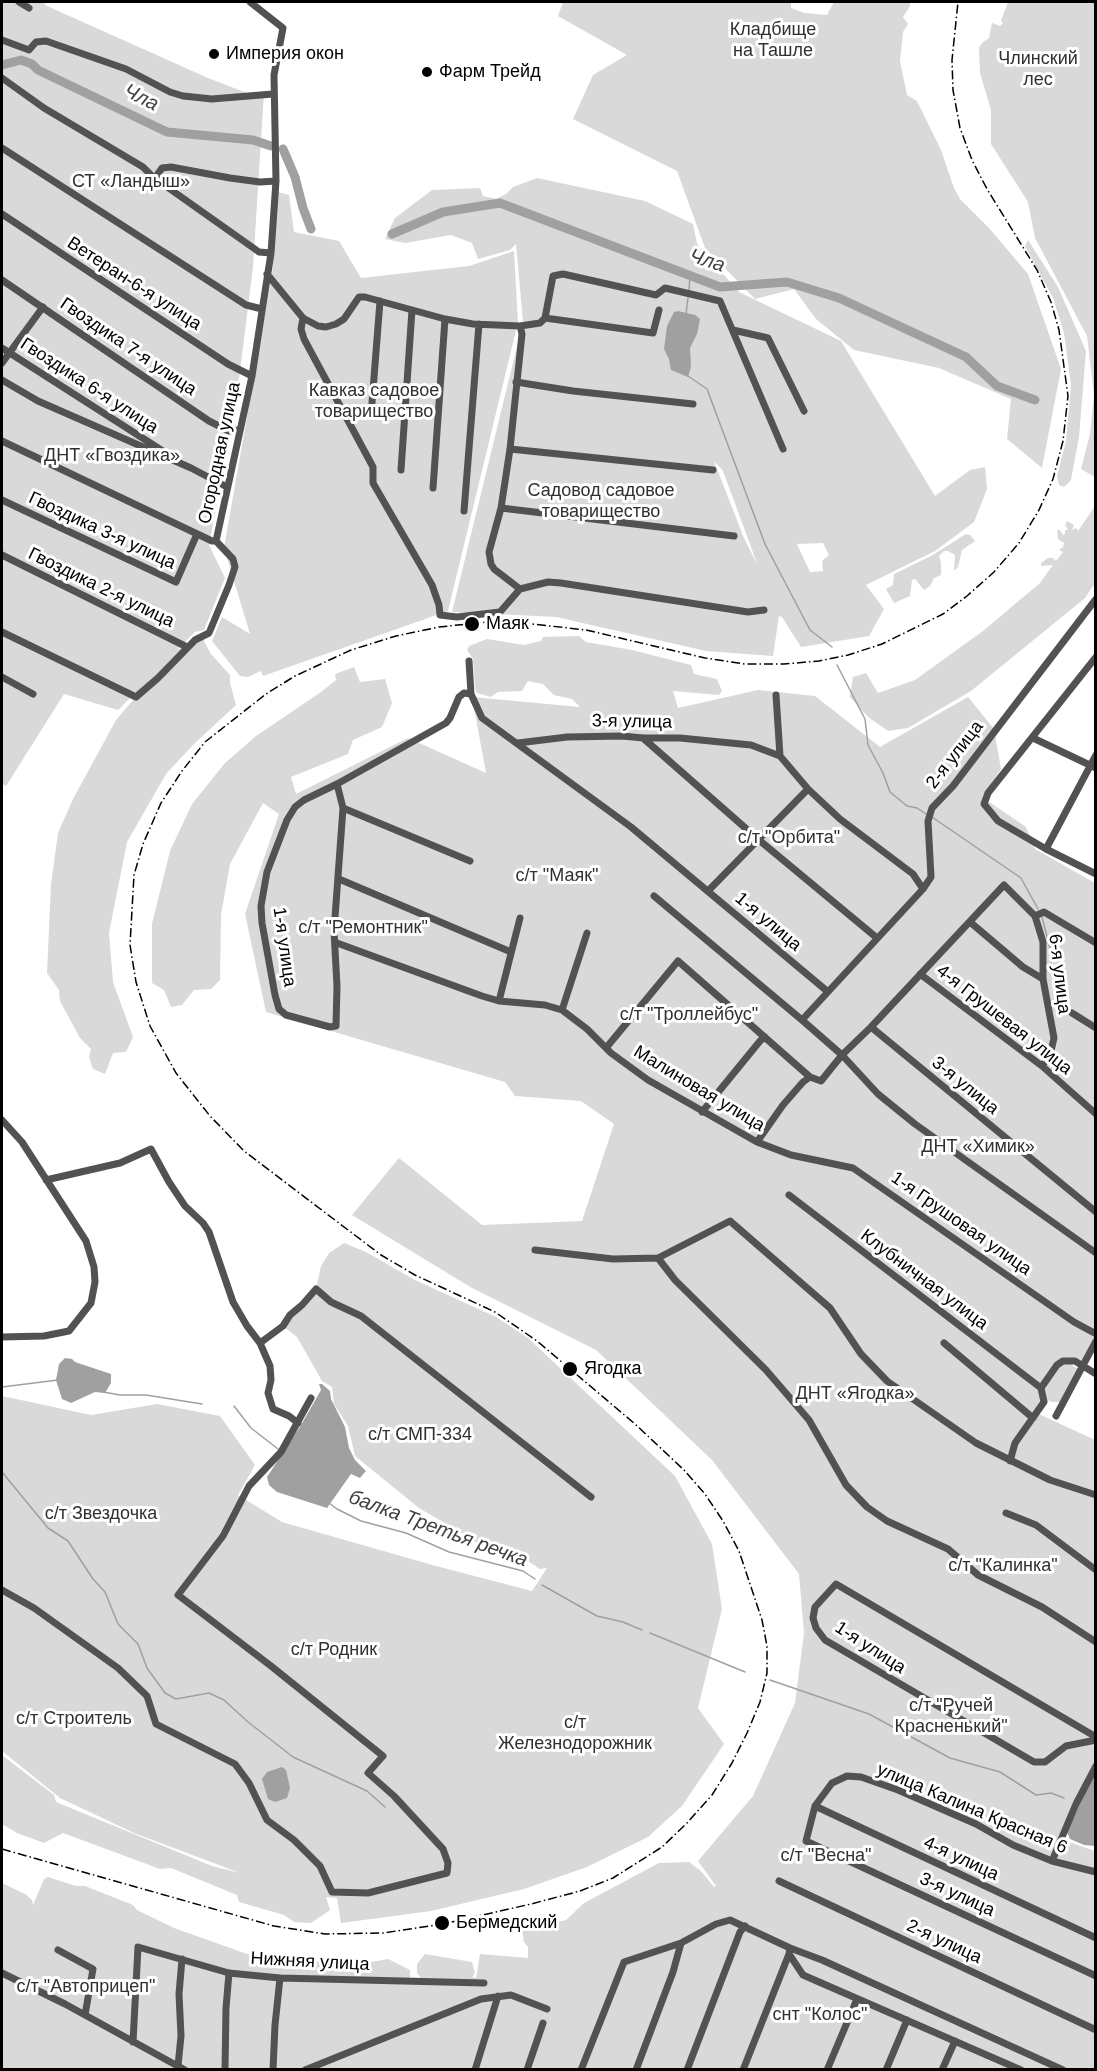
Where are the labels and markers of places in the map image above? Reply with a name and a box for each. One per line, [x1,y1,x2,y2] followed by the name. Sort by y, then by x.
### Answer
[226,43,344,65] place label: Империя окон
[207,47,221,61] marker: Империя окон
[439,61,541,83] place label: Фарм Трейд
[420,65,434,79] marker: Фарм Трейд
[486,613,529,635] place label: Маяк
[463,615,481,633] marker: Маяк
[584,1358,642,1380] place label: Ягодка
[561,1360,579,1378] marker: Ягодка
[456,1912,557,1934] place label: Бермедский
[433,1914,451,1932] marker: Бермедский

